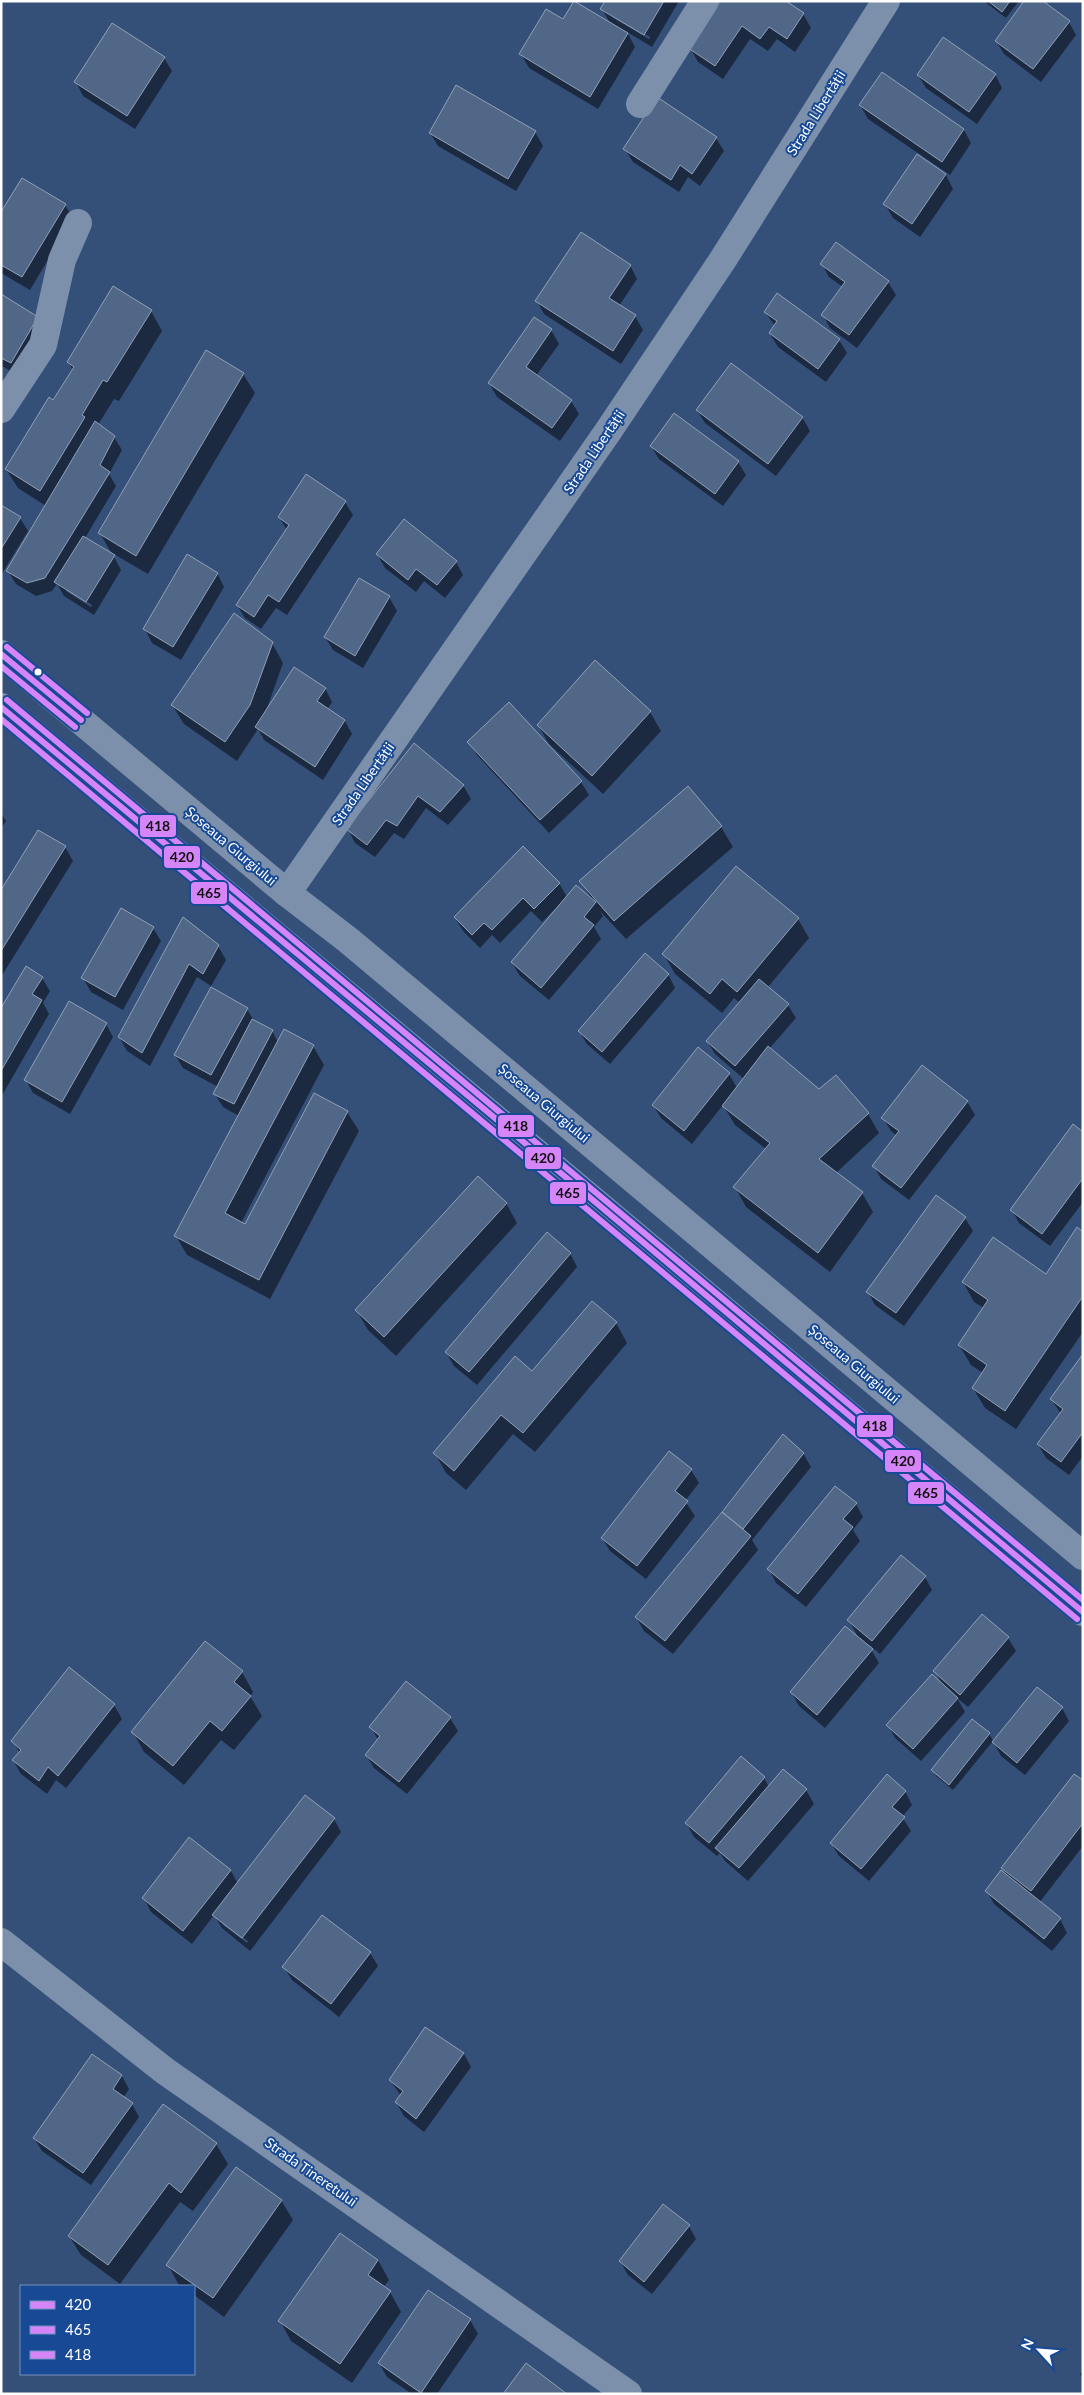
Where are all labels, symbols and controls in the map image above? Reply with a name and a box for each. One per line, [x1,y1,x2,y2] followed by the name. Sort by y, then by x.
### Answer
[783,67,849,158] street label: Strada Libertății
[559,407,628,497] street label: Strada Libertății
[33,667,43,677] unlabelled marker
[328,739,397,828] street label: Strada Libertății
[182,803,280,889] street label: Șoseaua Giurgiului
[139,814,177,838] line badge: 418
[146,817,170,834] text: 418
[163,845,201,869] line badge: 420
[170,848,194,865] text: 420
[190,881,228,905] line badge: 465
[197,884,221,901] text: 465
[495,1060,593,1146] street label: Șoseaua Giurgiului
[497,1114,535,1138] line badge: 418
[504,1117,528,1134] text: 418
[524,1146,562,1170] line badge: 420
[531,1149,555,1166] text: 420
[549,1181,587,1205] line badge: 465
[556,1184,580,1201] text: 465
[805,1321,903,1407] street label: Șoseaua Giurgiului
[856,1414,894,1438] line badge: 418
[863,1417,887,1434] text: 418
[884,1449,922,1473] line badge: 420
[891,1452,915,1469] text: 420
[907,1481,945,1505] line badge: 465
[914,1484,938,1501] text: 465
[262,2134,361,2210] street label: Strada Tineretului
[20,2285,195,2375] legend
[65,2295,91,2313] text: 420
[65,2320,91,2338] text: 465
[1014,2325,1064,2375] north arrow
[1017,2336,1037,2353] text: N
[65,2345,91,2363] text: 418

